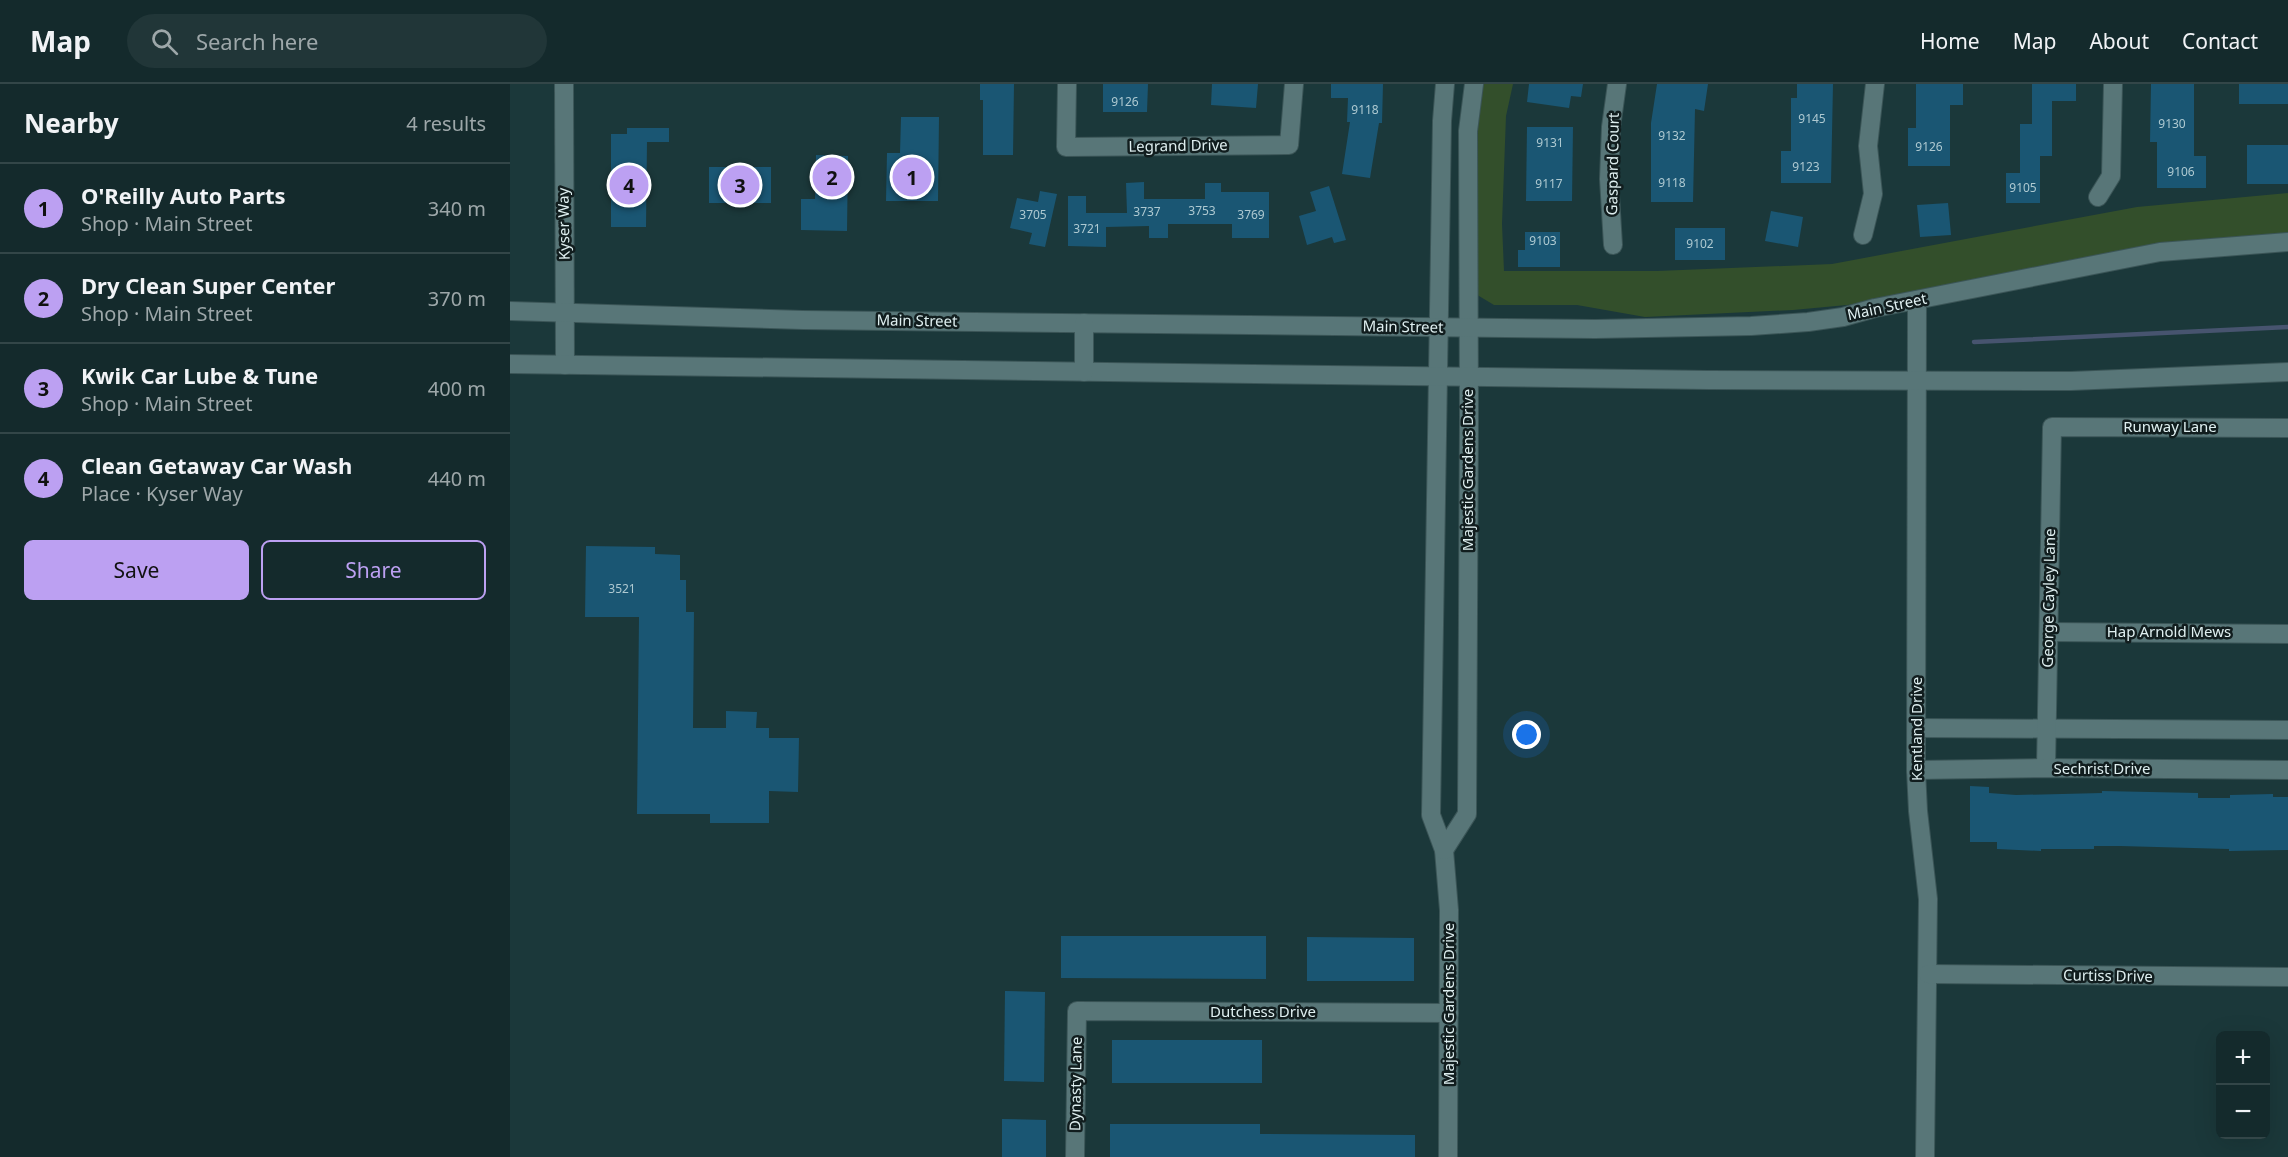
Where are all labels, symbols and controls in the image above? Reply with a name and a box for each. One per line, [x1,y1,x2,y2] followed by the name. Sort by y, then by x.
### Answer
[127,14,547,68] search box
[30,22,91,60] text: Map
[148,25,181,58] icon: search
[196,26,318,56] text: Search here
[1920,27,1980,55] text: Home
[2013,27,2056,55] text: Map
[2089,27,2149,55] text: About
[2182,27,2258,55] text: Contact
[1111,93,1139,110] house number: 9126
[1351,101,1379,118] house number: 9118
[24,105,119,141] text: Nearby
[406,110,486,137] text: 4 results
[1798,110,1826,127] house number: 9145
[1601,112,1623,215] street label: Gaspard Court
[2158,115,2186,132] house number: 9130
[1658,127,1686,144] house number: 9132
[1128,134,1228,156] street label: Legrand Drive
[1536,134,1564,151] house number: 9131
[1915,138,1943,155] house number: 9126
[812,154,852,200] pin: 2
[892,154,932,200] pin: 1
[1792,158,1820,175] house number: 9123
[610,162,648,208] pin: 4
[720,162,760,208] pin: 3
[2167,163,2195,180] house number: 9106
[1658,174,1686,191] house number: 9118
[1535,175,1563,192] house number: 9117
[2009,179,2037,196] house number: 9105
[81,180,286,210] text: O'Reilly Auto Parts
[552,187,574,260] street label: Kyser Way
[38,195,49,222] text: 1
[428,195,486,222] text: 340 m
[1188,202,1216,219] house number: 3753
[1133,203,1161,220] house number: 3737
[1019,206,1047,223] house number: 3705
[1237,206,1265,223] house number: 3769
[81,210,252,237] text: Shop · Main Street
[1073,220,1101,237] house number: 3721
[1529,232,1557,249] house number: 9103
[1686,235,1714,252] house number: 9102
[81,270,335,300] text: Dry Clean Super Center
[38,285,49,312] text: 2
[428,285,486,312] text: 370 m
[1845,288,1929,324] street label: Main Street
[81,300,252,327] text: Shop · Main Street
[876,309,958,331] street label: Main Street
[1362,315,1444,337] street label: Main Street
[81,360,318,390] text: Kwik Car Lube & Tune
[38,375,49,402] text: 3
[428,375,486,402] text: 400 m
[1457,389,1477,551] street label: Majestic Gardens Drive
[81,390,252,417] text: Shop · Main Street
[2123,416,2217,436] street label: Runway Lane
[81,450,352,480] text: Clean Getaway Car Wash
[38,465,49,492] text: 4
[428,465,486,492] text: 440 m
[81,480,243,507] text: Place · Kyser Way
[2037,528,2059,668] street label: George Cayley Lane
[24,540,249,600] button: Save
[261,540,486,600] button: Share
[608,580,636,597] house number: 3521
[2107,621,2231,641] street label: Hap Arnold Mews
[1906,677,1926,781] street label: Kentland Drive
[1512,720,1541,749] your location
[2054,758,2150,778] street label: Sechrist Drive
[1438,923,1458,1085] street label: Majestic Gardens Drive
[2063,964,2153,986] street label: Curtiss Drive
[1210,1001,1316,1021] street label: Dutchess Drive
[2216,1031,2270,1139] map controls
[2216,1031,2270,1085] button: +
[1064,1037,1086,1131] street label: Dynasty Lane
[2216,1085,2270,1139] button: −

